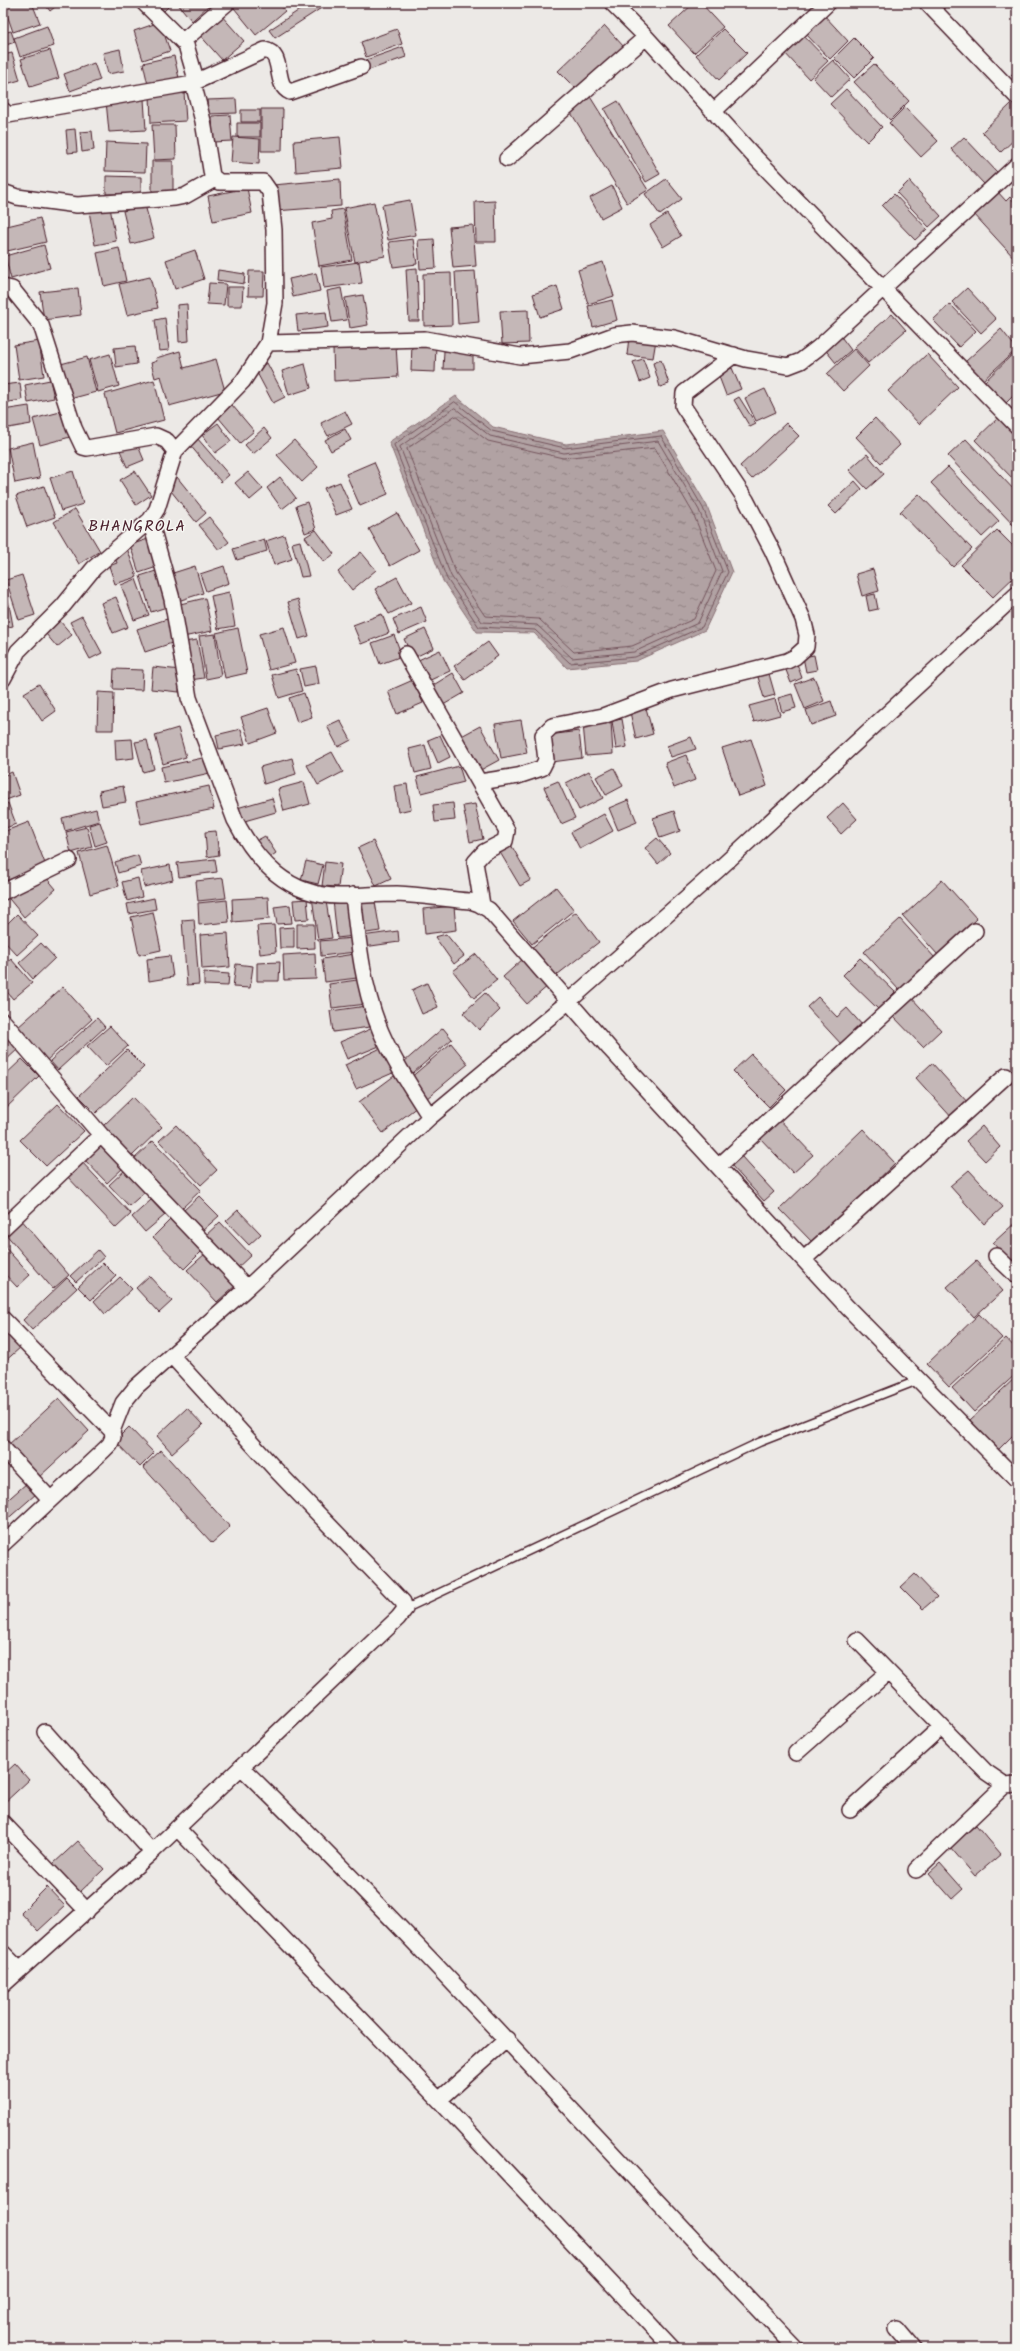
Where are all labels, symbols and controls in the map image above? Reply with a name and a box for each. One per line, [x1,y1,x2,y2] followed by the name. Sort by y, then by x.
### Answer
[88,514,186,539] district label: BHANGROLA

